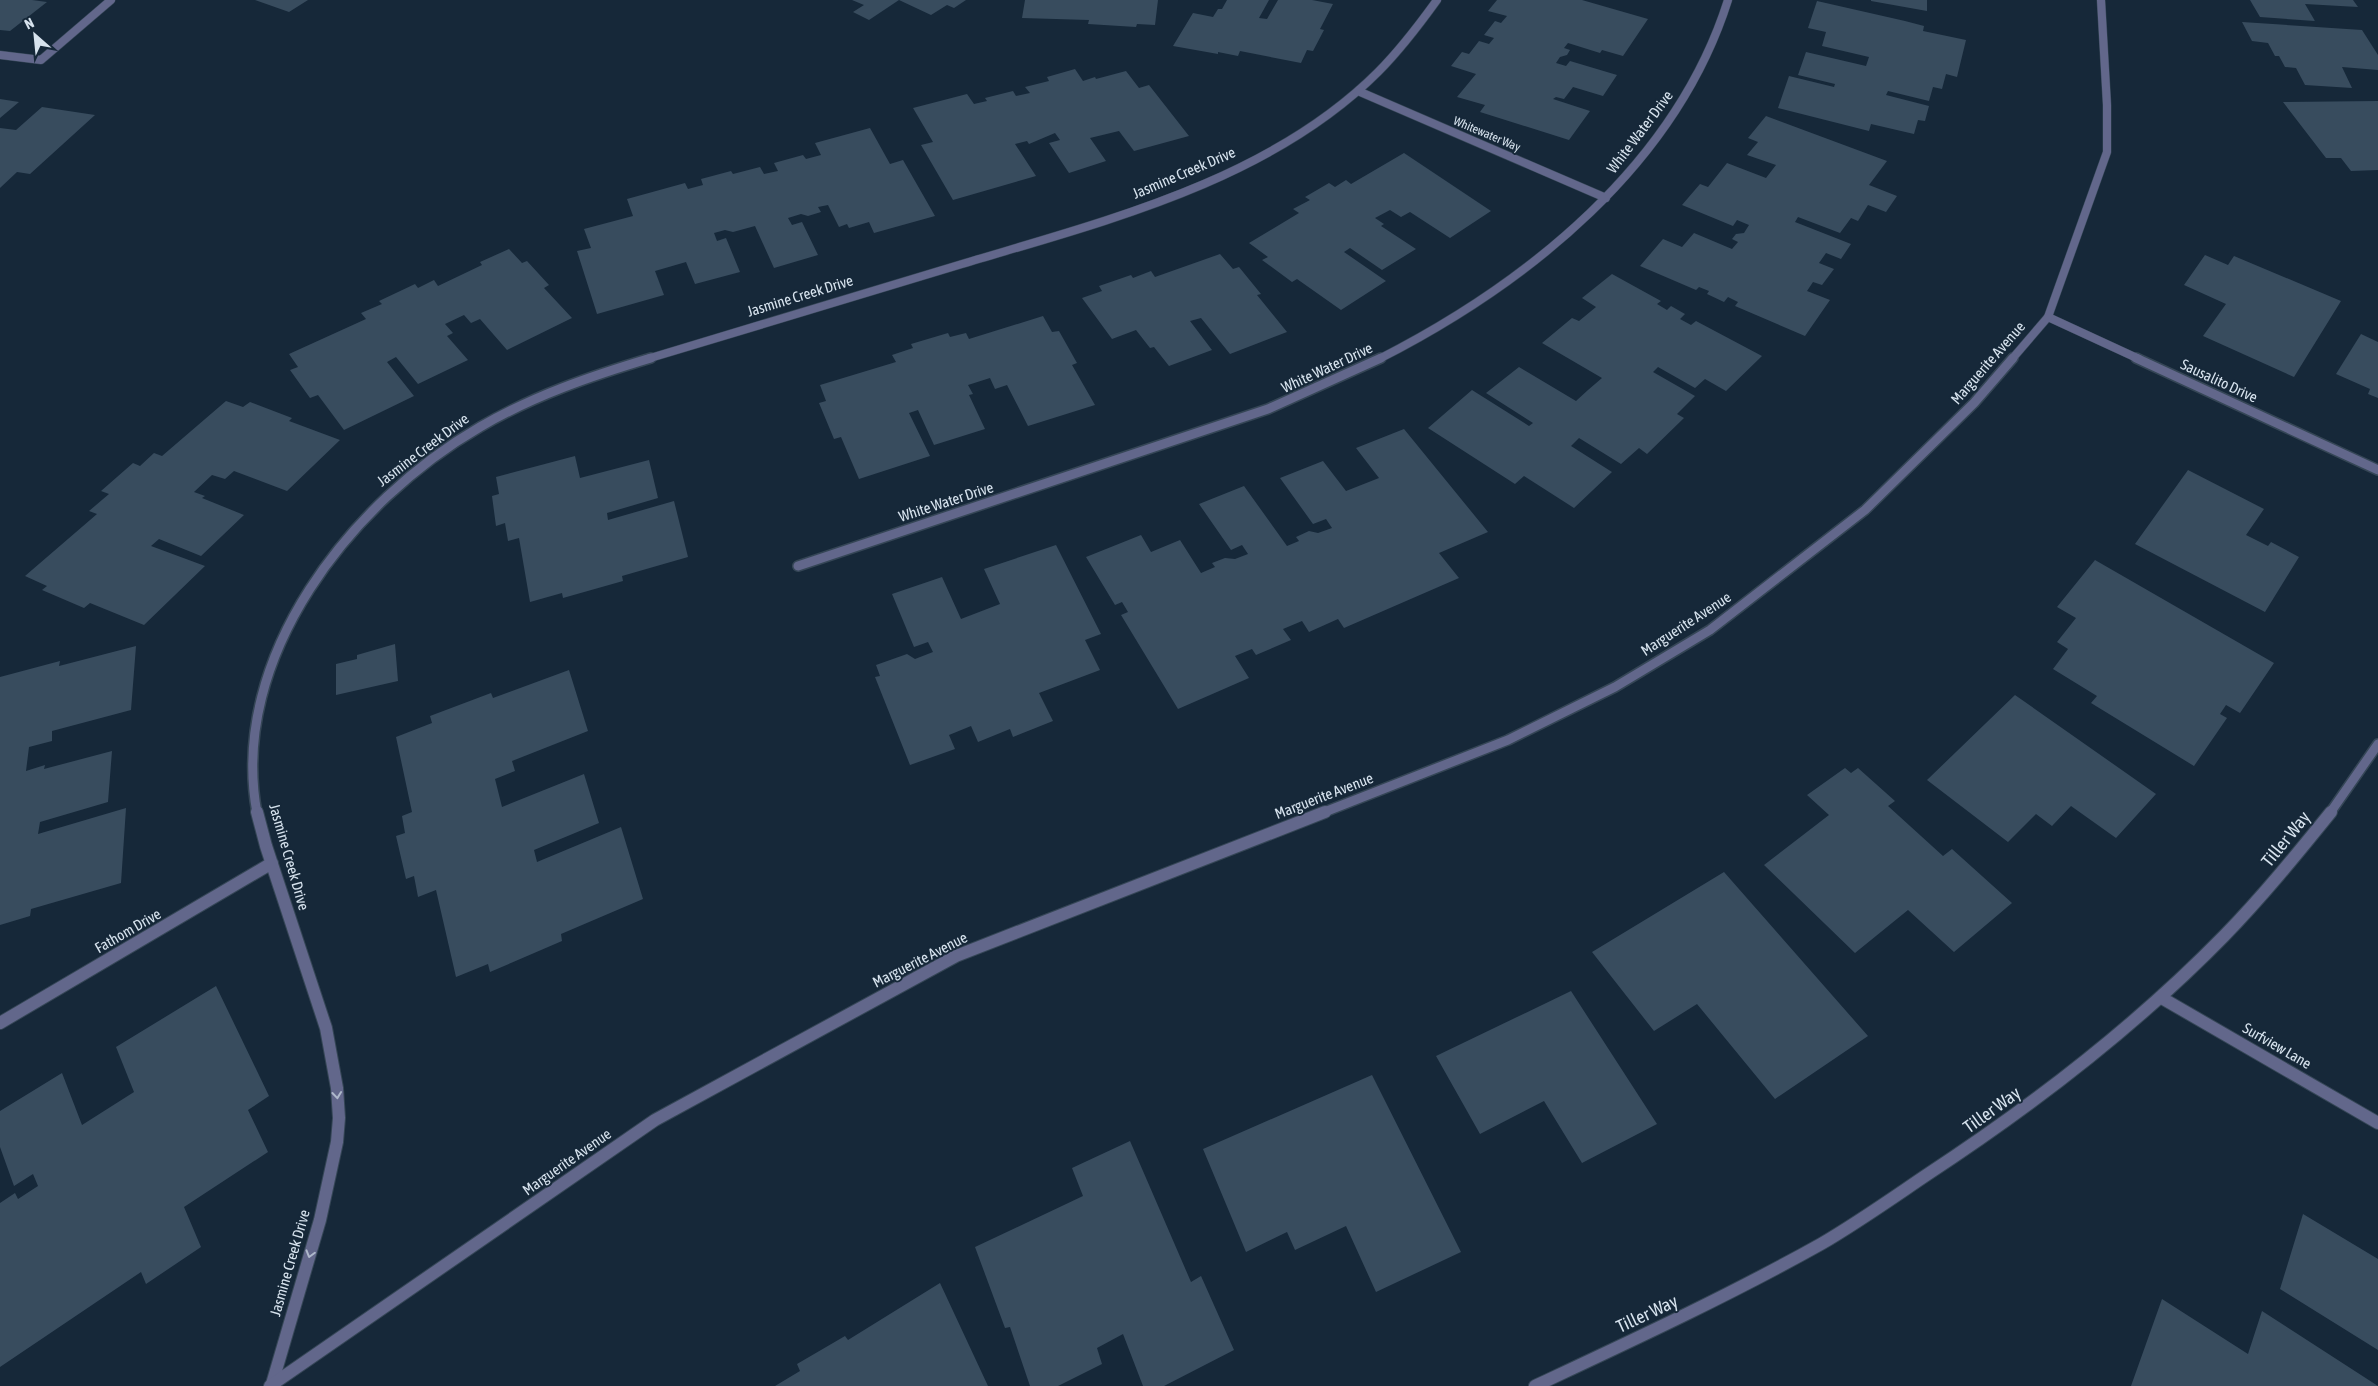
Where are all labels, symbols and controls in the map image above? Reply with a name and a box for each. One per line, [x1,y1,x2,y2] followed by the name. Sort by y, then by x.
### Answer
[10,10,60,60] north arrow
[22,14,36,32] text: N
[1603,87,1676,176] street label: White Water Drive
[1451,114,1523,154] street label: Whitewater Way
[1130,143,1238,202] street label: Jasmine Creek Drive
[745,271,855,320] street label: Jasmine Creek Drive
[1947,318,2028,407] street label: Marguerite Avenue
[1279,339,1375,396] street label: White Water Drive
[2178,355,2260,406] street label: Sausalito Drive
[374,410,472,489] street label: Jasmine Creek Drive
[896,478,996,525] street label: White Water Drive
[1638,588,1734,659] street label: Marguerite Avenue
[1272,769,1376,822] street label: Marguerite Avenue
[266,802,313,912] street label: Jasmine Creek Drive
[2257,807,2314,871] street label: Tiller Way
[92,905,164,956] street label: Fathom Drive
[870,928,970,991] street label: Marguerite Avenue
[2240,1019,2315,1072] street label: Surfview Lane
[1959,1082,2024,1137] street label: Tiller Way
[331,1091,342,1099] one-way arrow
[519,1125,614,1198] street label: Marguerite Avenue
[266,1207,313,1318] street label: Jasmine Creek Drive
[306,1249,316,1257] one-way arrow
[1613,1290,1681,1337] street label: Tiller Way

